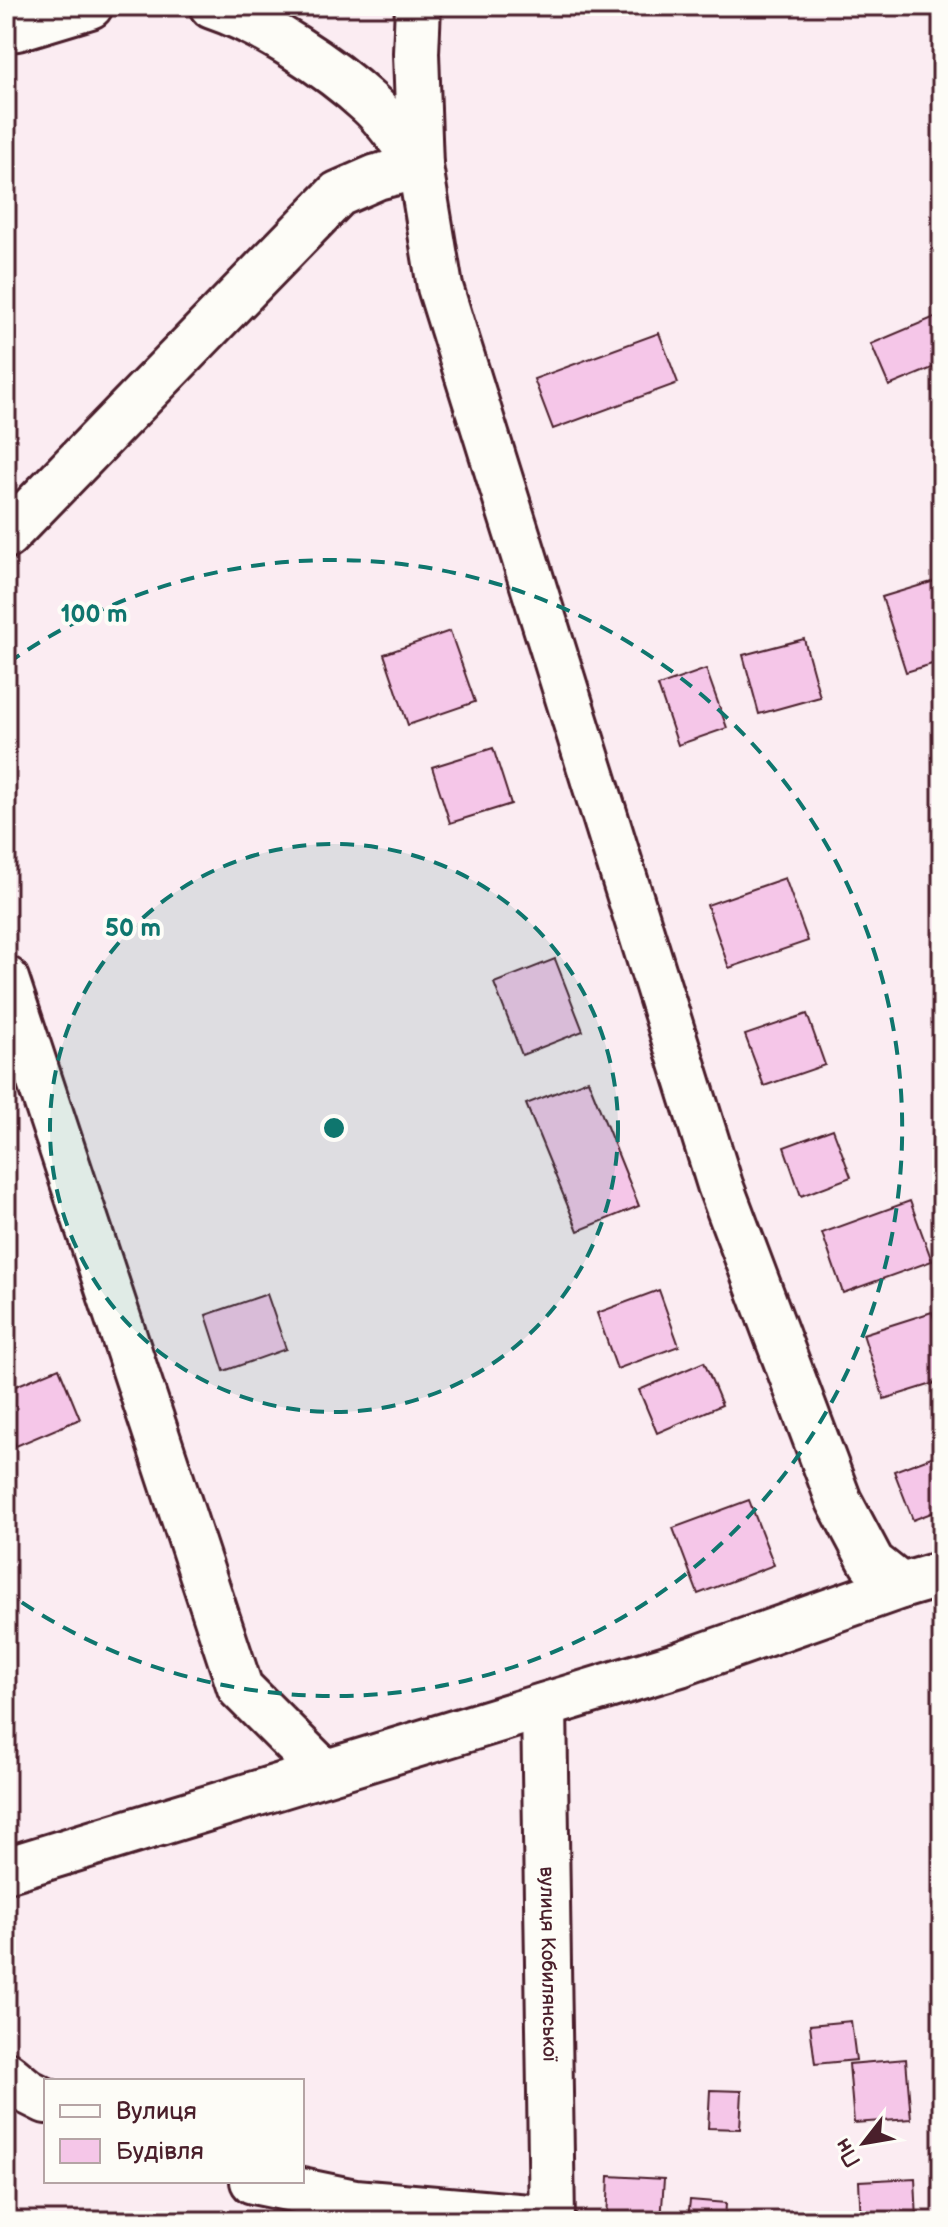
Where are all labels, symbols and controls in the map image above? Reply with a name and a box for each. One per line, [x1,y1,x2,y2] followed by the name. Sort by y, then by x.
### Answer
[61,600,127,629] text: 100 m
[105,914,161,943] text: 50 m
[320,1114,348,1142] centre of rings
[534,1866,562,2063] street label: вулиця Кобилянської
[44,2079,304,2183] legend
[116,2097,197,2126] text: Вулиця
[824,2103,904,2183] north arrow
[829,2133,867,2172] text: Пн
[116,2137,204,2166] text: Будівля

